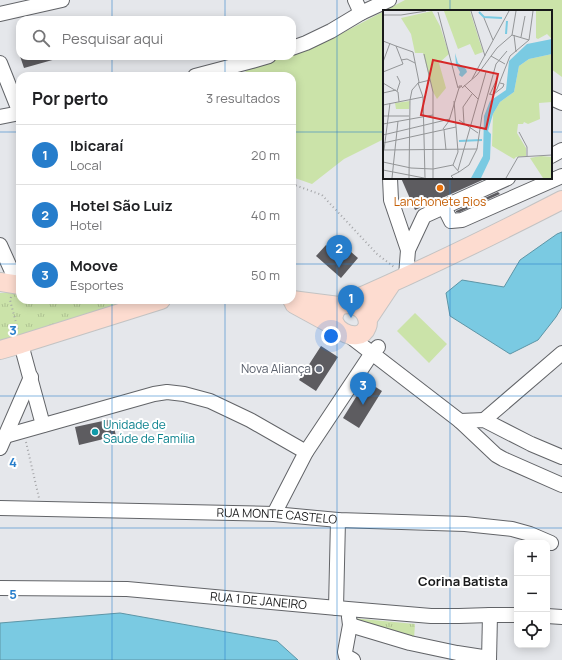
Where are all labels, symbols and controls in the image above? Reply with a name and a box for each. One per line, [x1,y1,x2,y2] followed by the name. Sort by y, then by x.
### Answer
[383,10,552,179] inset map
[16,16,296,60] search box
[30,27,52,49] icon: search
[62,28,163,49] text: Pesquisar aqui
[32,87,108,110] text: Por perto
[206,89,280,107] text: 3 resultados
[70,135,123,156] text: Ibicaraí
[42,146,48,164] text: 1
[251,146,280,164] text: 20 m
[70,156,102,174] text: Local
[435,183,445,193] marker: Lanchonete Rios
[394,193,486,210] place label: Lanchonete Rios
[70,195,173,216] text: Hotel São Luiz
[41,206,49,224] text: 2
[251,206,280,224] text: 40 m
[70,216,102,234] text: Hotel
[326,235,352,268] pin: 2
[70,255,118,276] text: Moove
[41,266,49,284] text: 3
[251,266,280,284] text: 50 m
[70,276,124,294] text: Esportes
[338,285,364,318] pin: 1
[9,321,17,339] text: 3
[321,326,341,346] your location
[241,360,311,377] place label: Nova Aliança
[314,364,324,374] marker: Nova Aliança
[350,372,376,405] pin: 3
[103,416,195,447] place label: Unidade de Saúde de Família
[90,427,100,437] marker: Unidade de Saúde de Família
[9,453,17,471] text: 4
[216,504,338,528] street label: RUA MONTE CASTELO
[514,540,550,648] map controls
[514,540,550,576] button: +
[418,572,508,590] district label: Corina Batista
[514,576,550,612] button: −
[9,585,17,603] text: 5
[209,588,308,613] street label: RUA 1 DE JANEIRO
[514,612,550,648] button: locate

